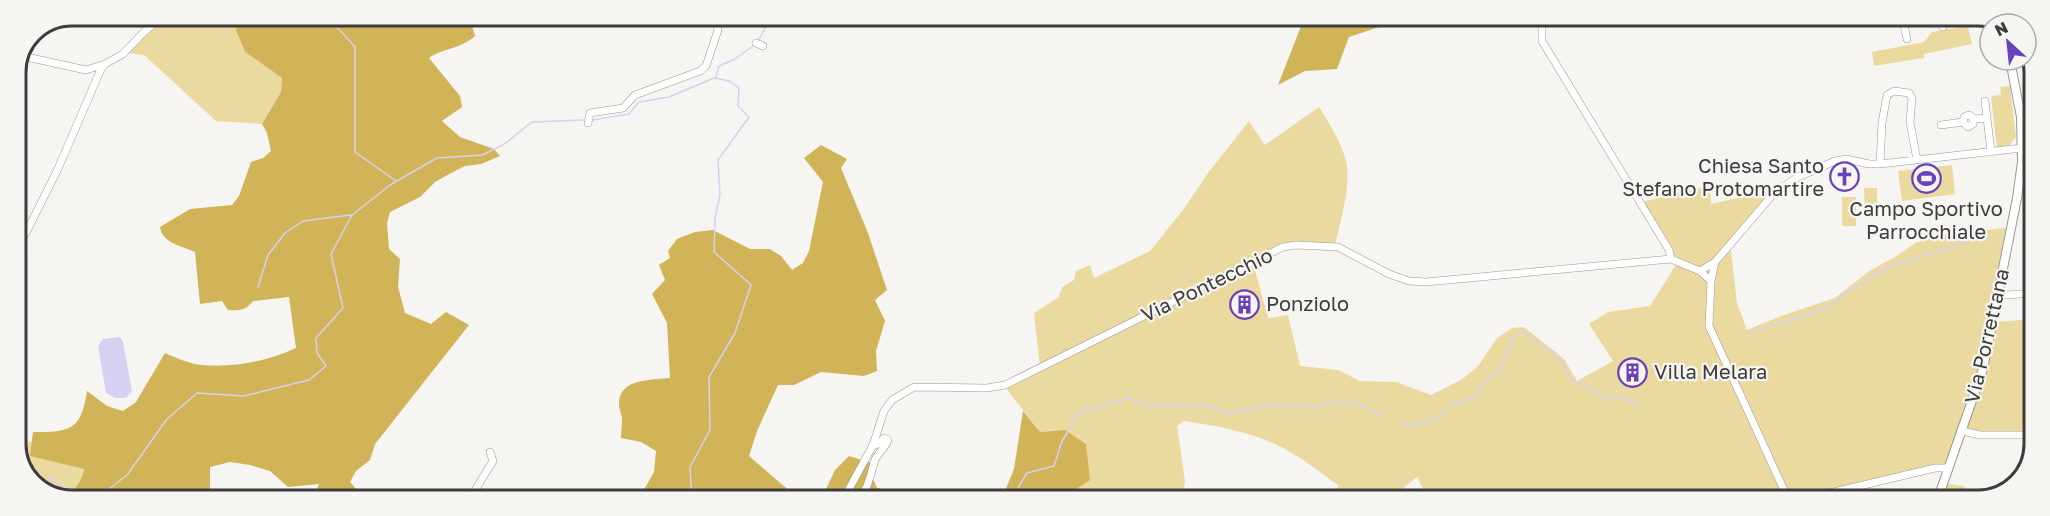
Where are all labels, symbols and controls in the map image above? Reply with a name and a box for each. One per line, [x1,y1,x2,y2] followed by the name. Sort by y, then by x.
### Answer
[1978,12,2038,72] north arrow
[1991,17,2011,40] text: N
[1622,153,1824,200] place label: Chiesa Santo Stefano Protomartire
[1829,161,1861,193] church icon: Chiesa Santo Stefano Protomartire
[1910,162,1942,194] sports icon: Campo Sportivo Parrocchiale
[1849,196,2003,243] place label: Campo Sportivo Parrocchiale
[1137,242,1276,326] street label: Via Pontecchio
[1959,266,2013,406] street label: Via Porrettana
[1229,288,1261,320] building icon: Ponziolo
[1266,291,1349,315] place label: Ponziolo
[1617,356,1649,388] building icon: Villa Melara
[1654,359,1767,383] place label: Villa Melara

